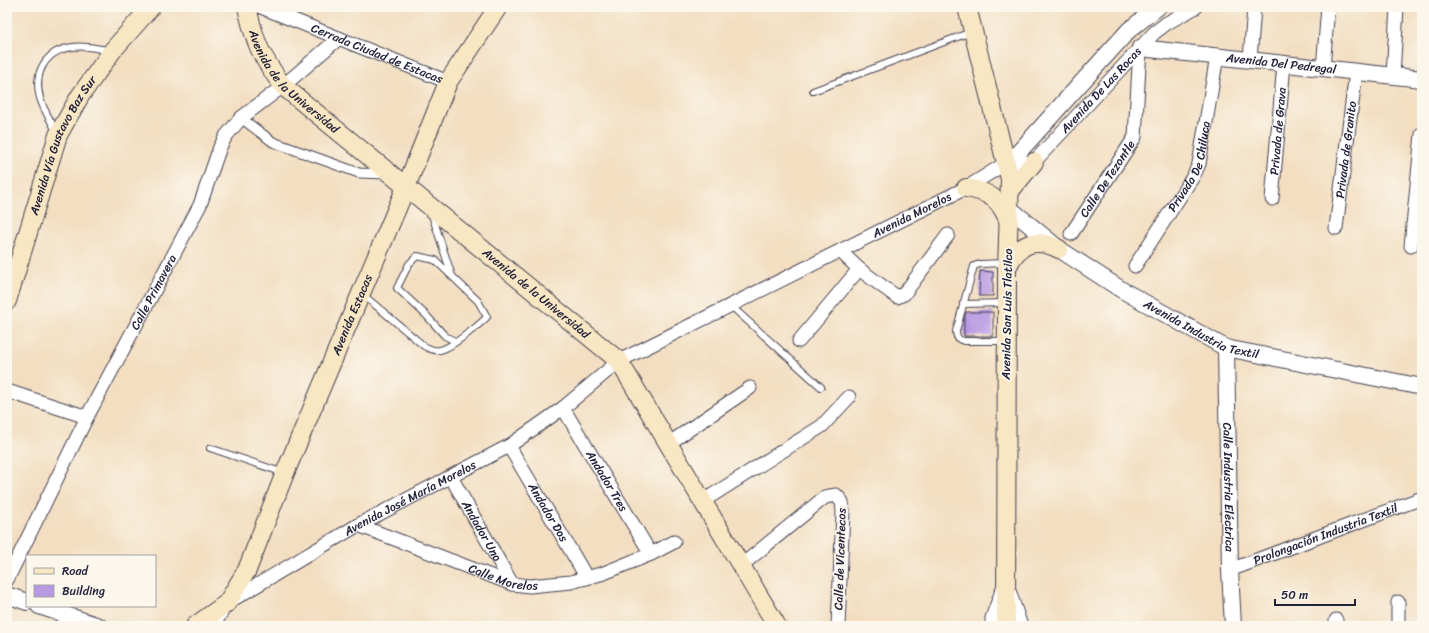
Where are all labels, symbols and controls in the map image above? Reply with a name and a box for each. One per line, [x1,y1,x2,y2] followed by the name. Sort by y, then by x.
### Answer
[308,17,447,90] street label: Cerrada Ciudad de Estacas
[242,26,345,140] street label: Avenida de la Universidad
[1054,42,1147,139] street label: Avenida De Las Rocas
[1224,46,1338,81] street label: Avenida Del Pedregal
[23,70,103,219] street label: Avenida Vía Gustavo Baz Sur
[1263,86,1293,176] street label: Privada de Grava
[1329,100,1363,200] street label: Privada de Granito
[1162,119,1217,217] street label: Privada De Chiluca
[1074,135,1141,222] street label: Calle De Tezontle
[867,186,955,245] street label: Avenida Morelos
[476,242,596,345] street label: Avenida de la Universidad
[995,248,1019,381] street label: Avenida San Luis Tlatilco
[124,250,183,334] street label: Calle Primavera
[325,270,379,360] street label: Avenida Estacas
[1138,293,1261,365] street label: Avenida Industria Textil
[1216,422,1241,553] street label: Calle Industria Eléctrica
[579,445,634,516] street label: Andador Tres
[339,454,481,543] street label: Avenida José María Morelos
[521,477,575,547] street label: Andador Dos
[455,495,508,566] street label: Andador Uno
[1250,497,1402,571] street label: Prolongación Industria Textil
[827,507,853,610] street label: Calle de Vicentecos
[26,555,156,607] legend
[465,557,539,597] street label: Calle Morelos
[62,560,89,582] text: Road
[62,580,105,602] text: Building
[1275,581,1355,607] scale bar
[1281,584,1308,606] text: 50 m

